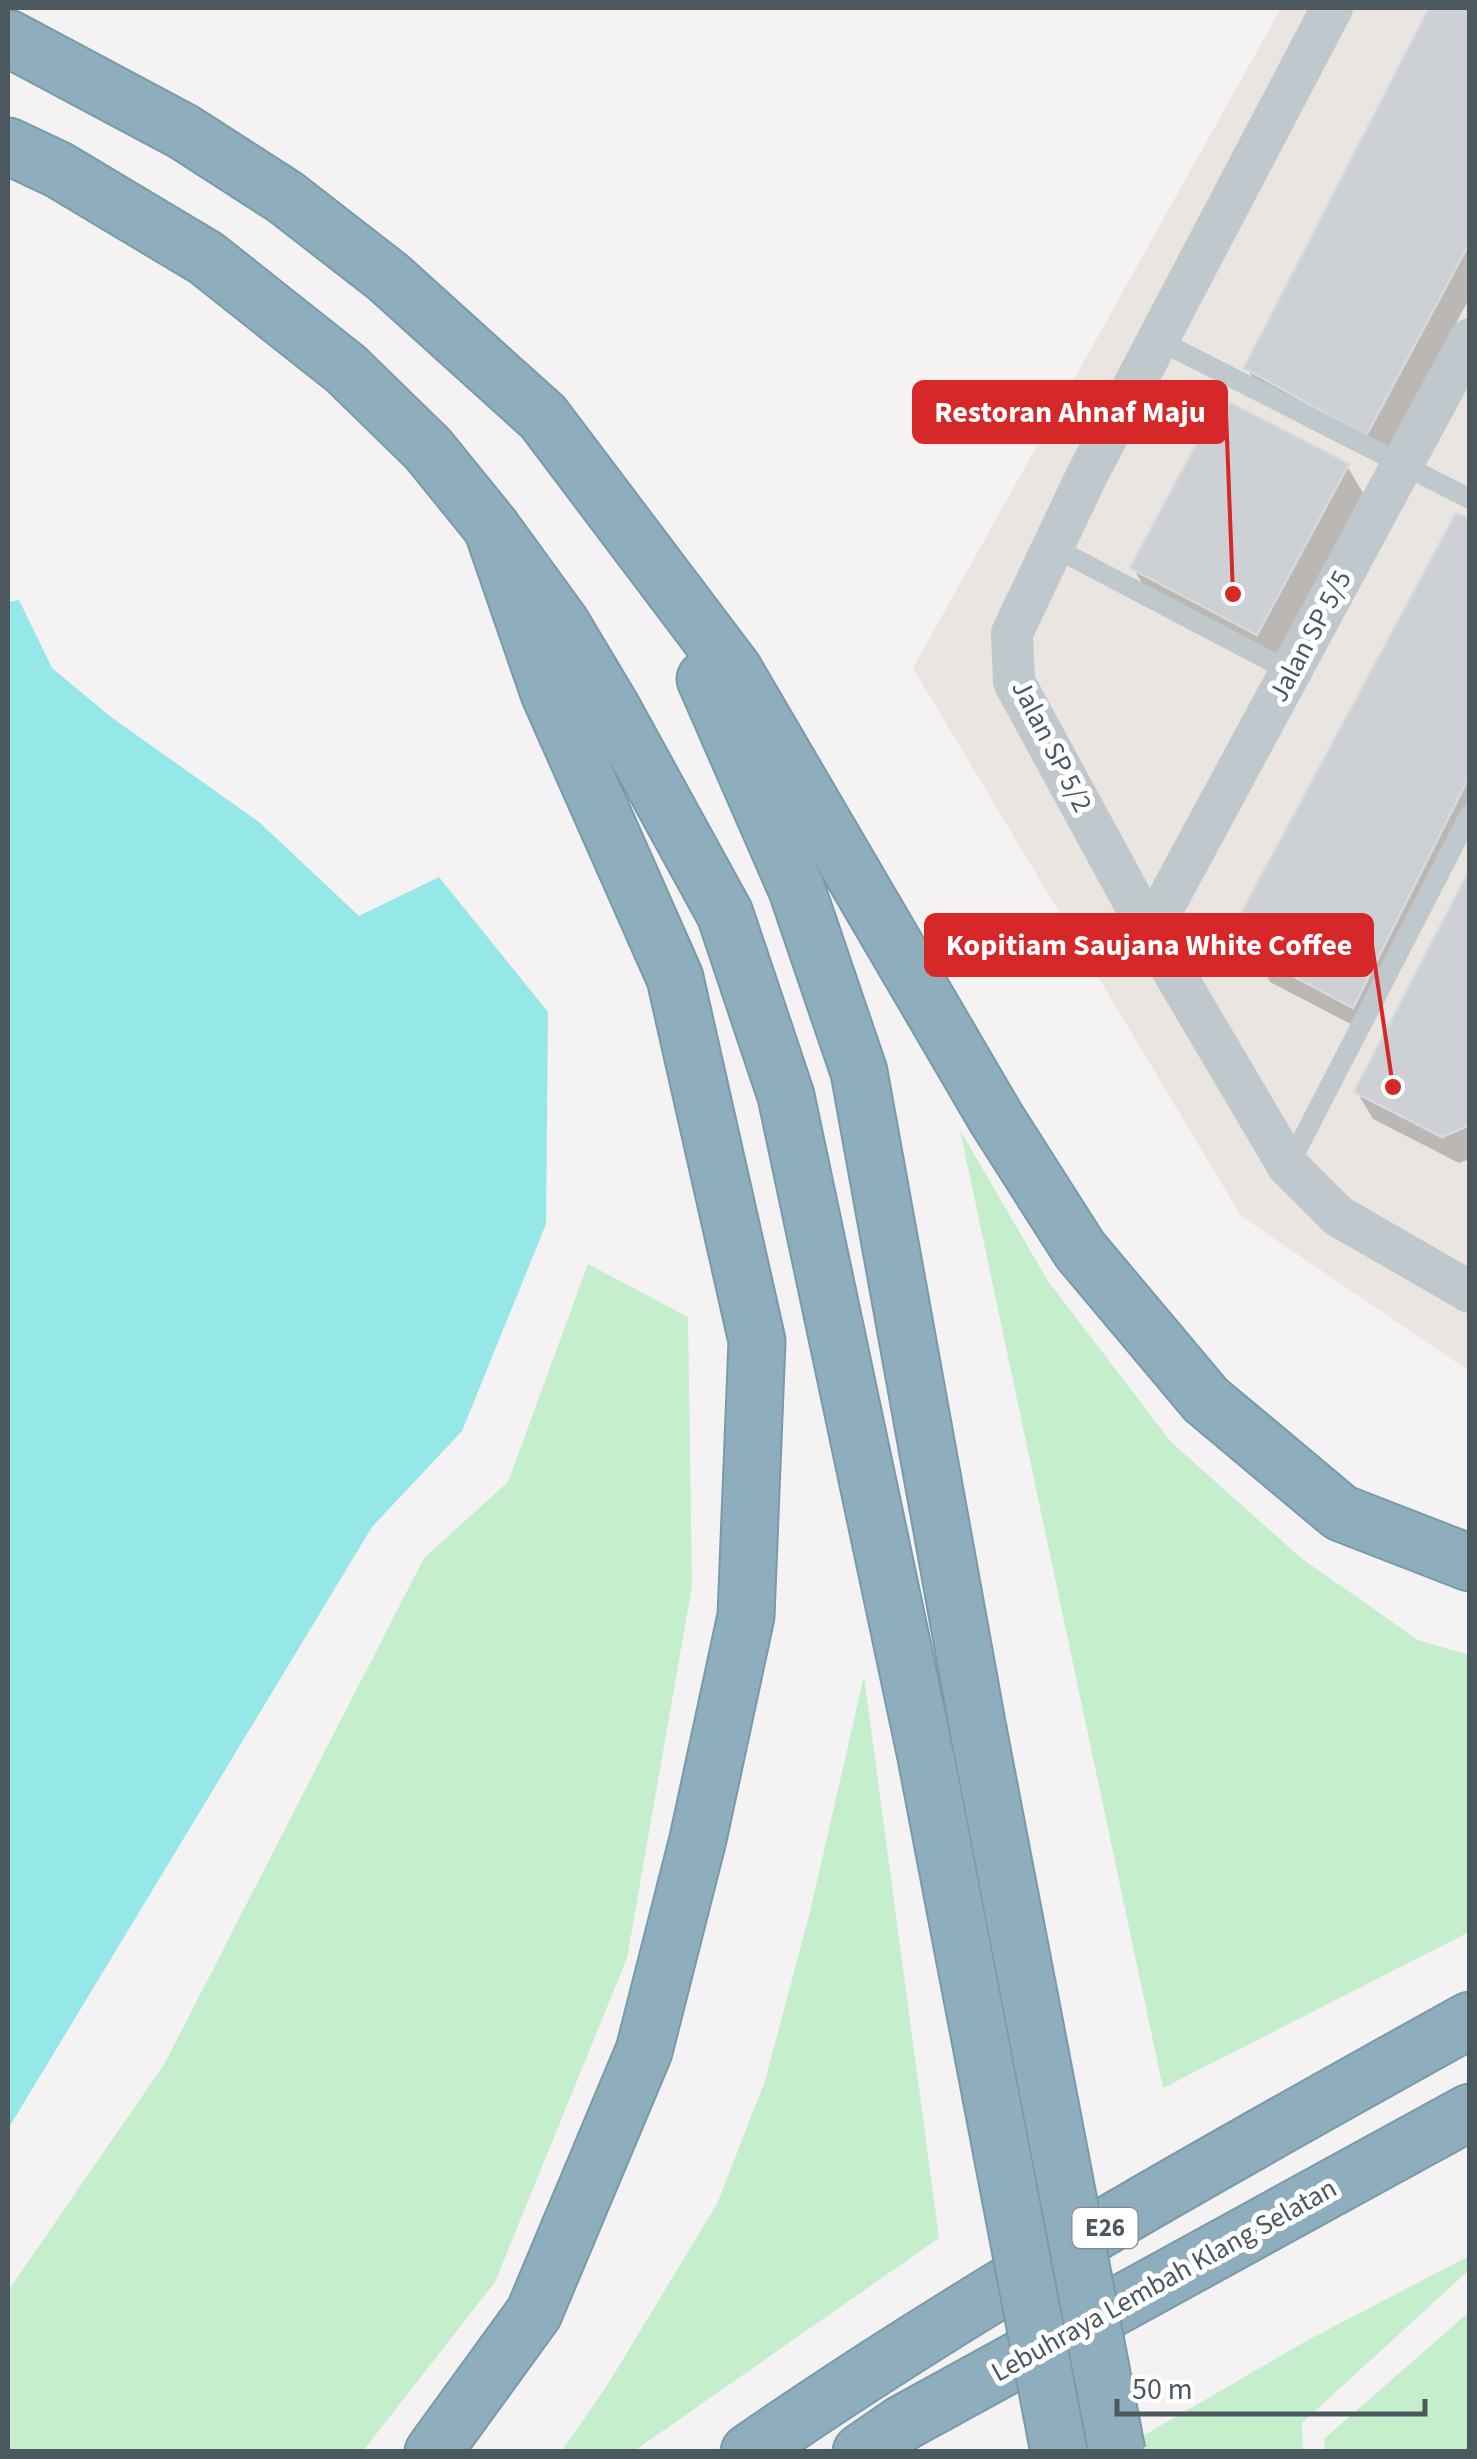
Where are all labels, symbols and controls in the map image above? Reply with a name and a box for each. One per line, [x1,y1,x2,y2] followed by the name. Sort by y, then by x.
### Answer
[914,382,1226,442] callout: Restoran Ahnaf Maju
[934,391,1206,434] text: Restoran Ahnaf Maju
[1259,563,1361,709] street label: Jalan SP 5/5
[1002,673,1102,819] street label: Jalan SP 5/2
[926,915,1372,975] callout: Kopitiam Saujana White Coffee
[946,924,1352,967] text: Kopitiam Saujana White Coffee
[984,2168,1344,2392] street label: Lebuhraya Lembah Klang Selatan
[1072,2208,1138,2248] road number: E26
[1117,2354,1424,2416] scale bar
[1132,2368,1193,2411] text: 50 m

